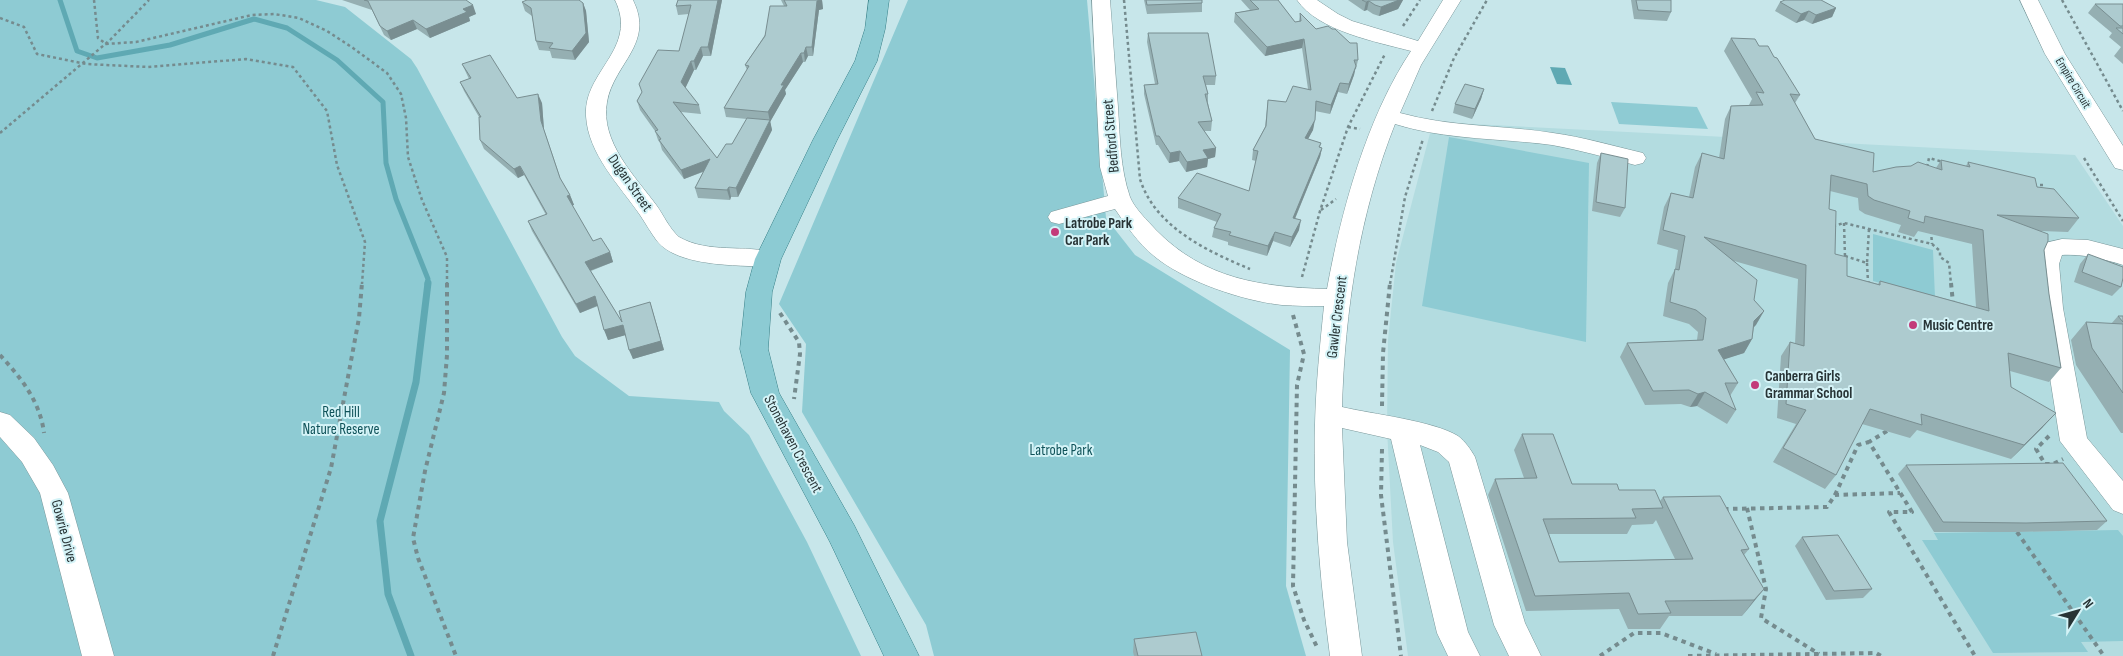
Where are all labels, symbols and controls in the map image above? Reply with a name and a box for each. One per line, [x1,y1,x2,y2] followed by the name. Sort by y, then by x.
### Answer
[2052,55,2094,112] street label: Empire Circuit
[1098,98,1124,173] street label: Bedford Street
[603,151,657,216] street label: Dugan Street
[1065,214,1133,250] place label: Latrobe Park Car Park
[1049,226,1061,238] marker: Latrobe Park Car Park
[1323,274,1352,359] street label: Gawler Crescent
[1923,316,1993,335] place label: Music Centre
[1907,319,1919,331] marker: Music Centre
[1765,367,1852,403] place label: Canberra Girls Grammar School
[1749,379,1761,391] marker: Canberra Girls Grammar School
[759,392,827,496] street label: Stonehaven Crescent
[302,403,380,439] park label: Red Hill Nature Reserve
[1030,441,1093,460] park label: Latrobe Park
[47,498,81,564] street label: Gowrie Drive
[2053,586,2103,636] north arrow
[2079,595,2097,612] text: N

